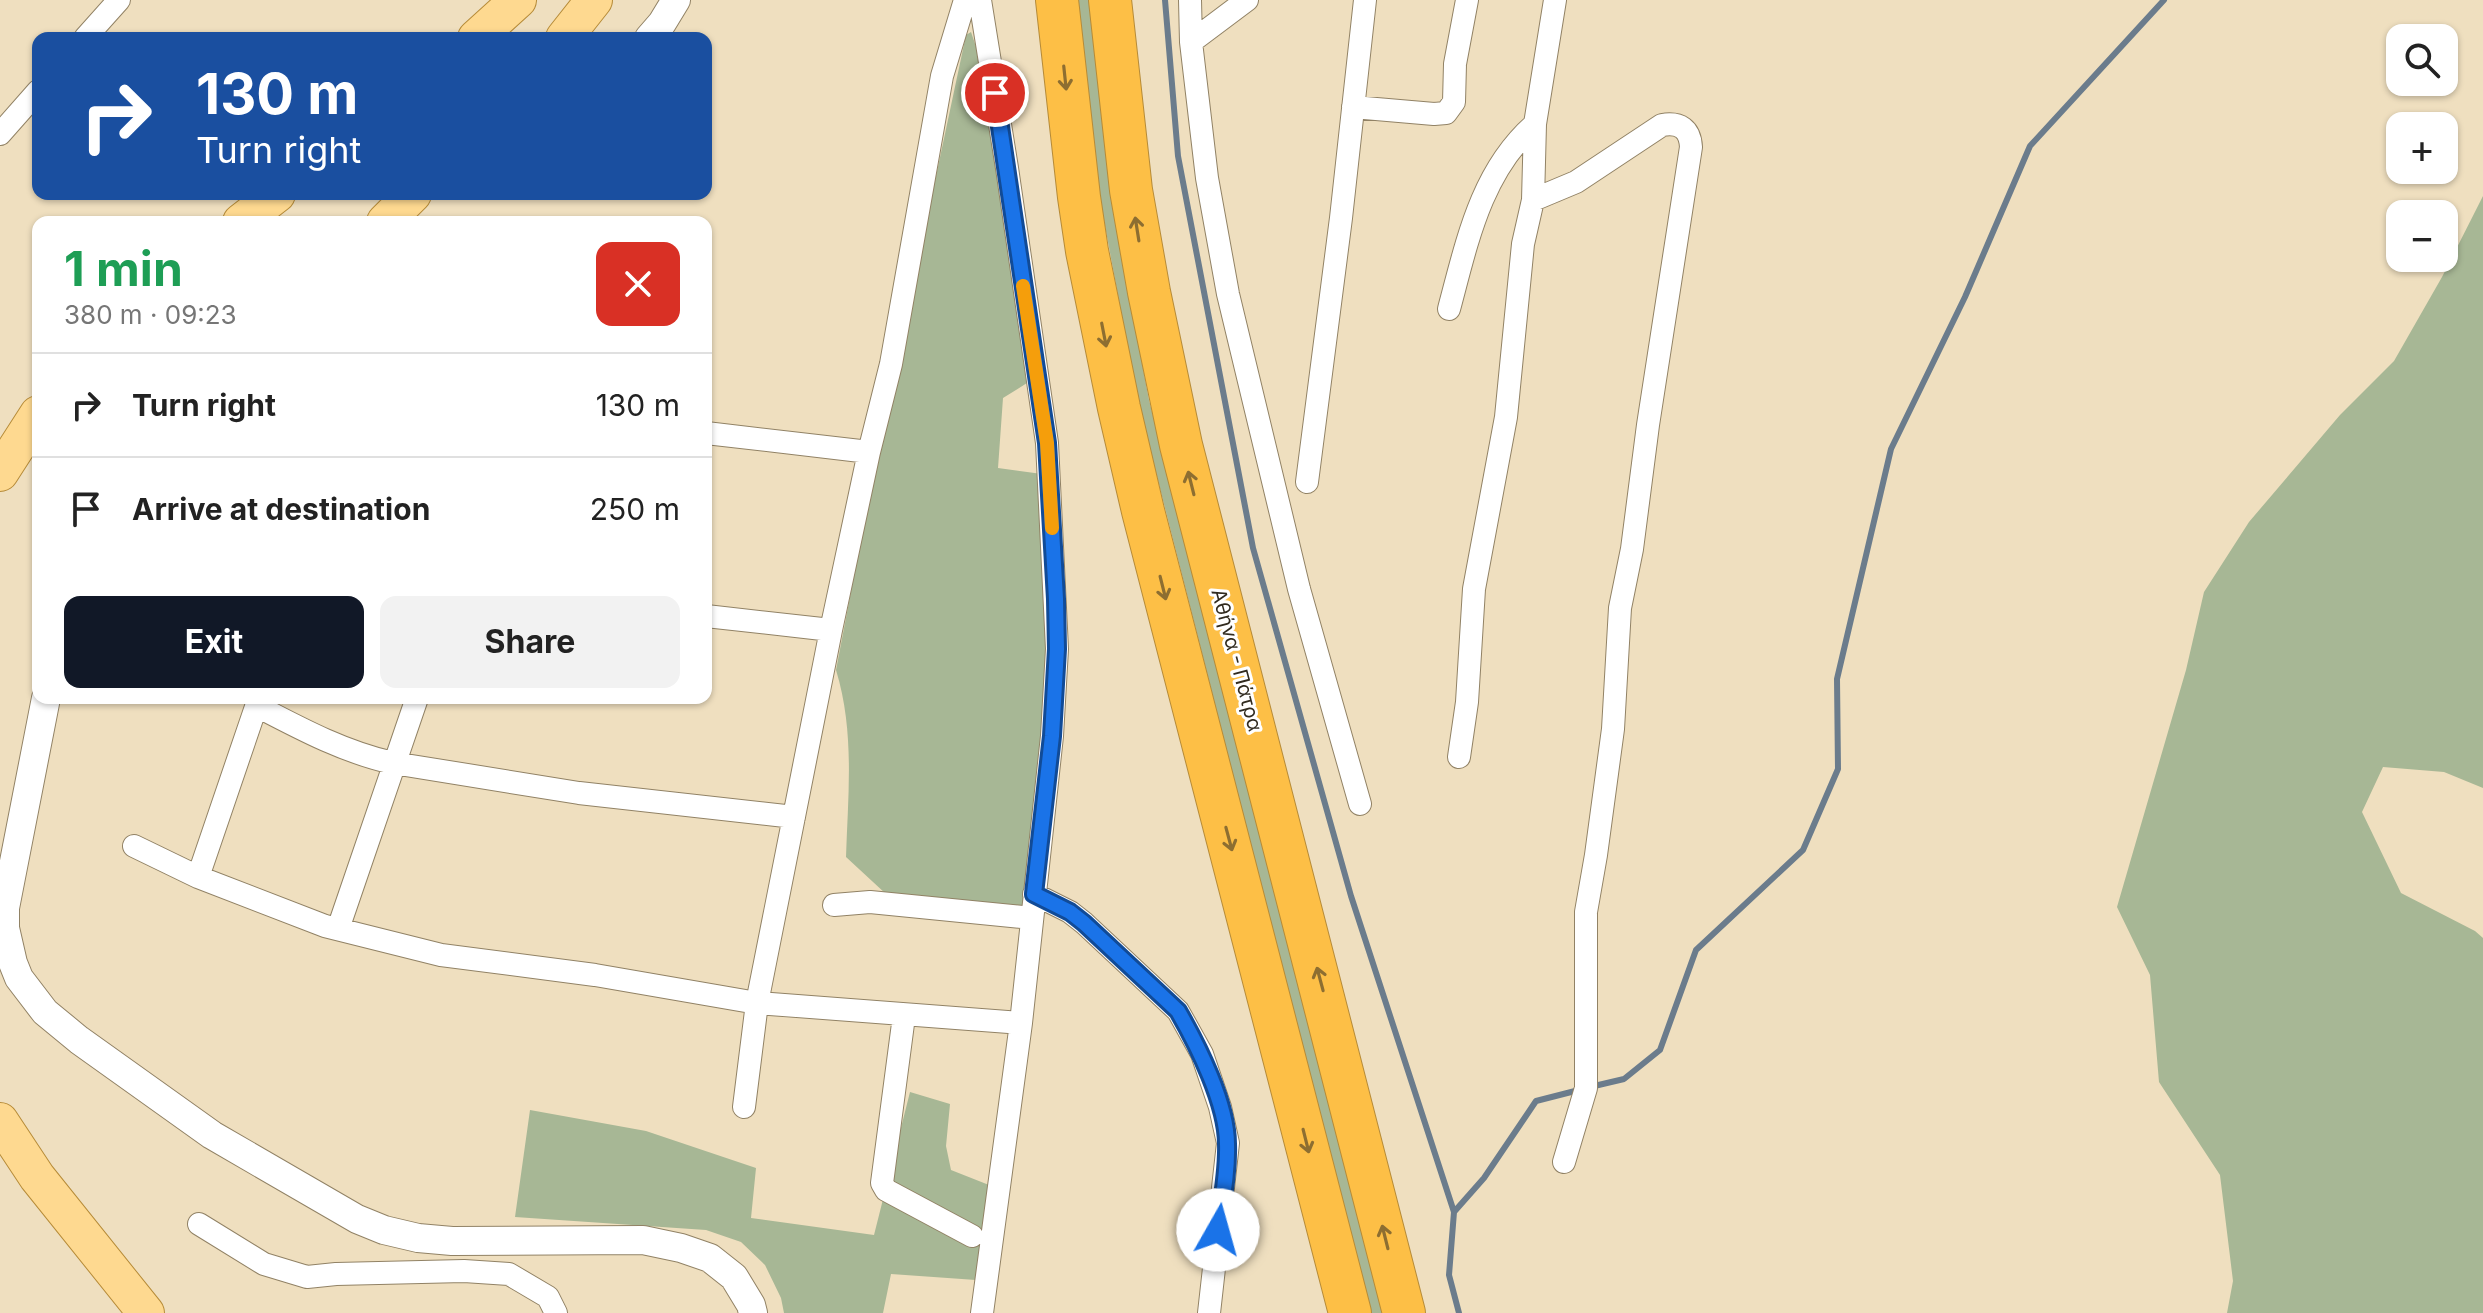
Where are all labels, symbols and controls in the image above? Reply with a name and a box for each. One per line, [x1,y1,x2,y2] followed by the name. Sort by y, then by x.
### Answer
[2386,24,2458,272] map controls
[2386,24,2458,96] button: search
[961,59,1029,127] pin
[196,60,358,128] text: 130 m
[64,64,168,168] icon: right
[1057,64,1072,91] one-way arrow
[973,71,1017,115] icon: arrive
[2386,112,2458,184] button: +
[196,128,361,172] text: Turn right
[2386,200,2458,272] button: −
[1129,217,1144,242] one-way arrow
[64,239,183,298] text: 1 min
[596,242,680,326] button: close
[64,299,237,330] text: 380 m · 09:23
[1097,321,1112,347] one-way arrow
[64,383,108,427] icon: right
[132,387,276,423] text: Turn right
[596,387,680,423] text: 130 m
[1183,471,1198,497] one-way arrow
[64,487,108,531] icon: arrive
[132,491,430,527] text: Arrive at destination
[590,491,680,527] text: 250 m
[1157,574,1172,600] one-way arrow
[1206,586,1268,734] street label: Αθήνα - Πάτρα
[64,596,364,688] button: Exit
[380,596,680,688] button: Share
[1222,826,1237,852] one-way arrow
[1311,966,1326,992] one-way arrow
[1300,1128,1315,1153] one-way arrow
[1176,1188,1260,1272] position arrow
[1377,1225,1392,1251] one-way arrow

